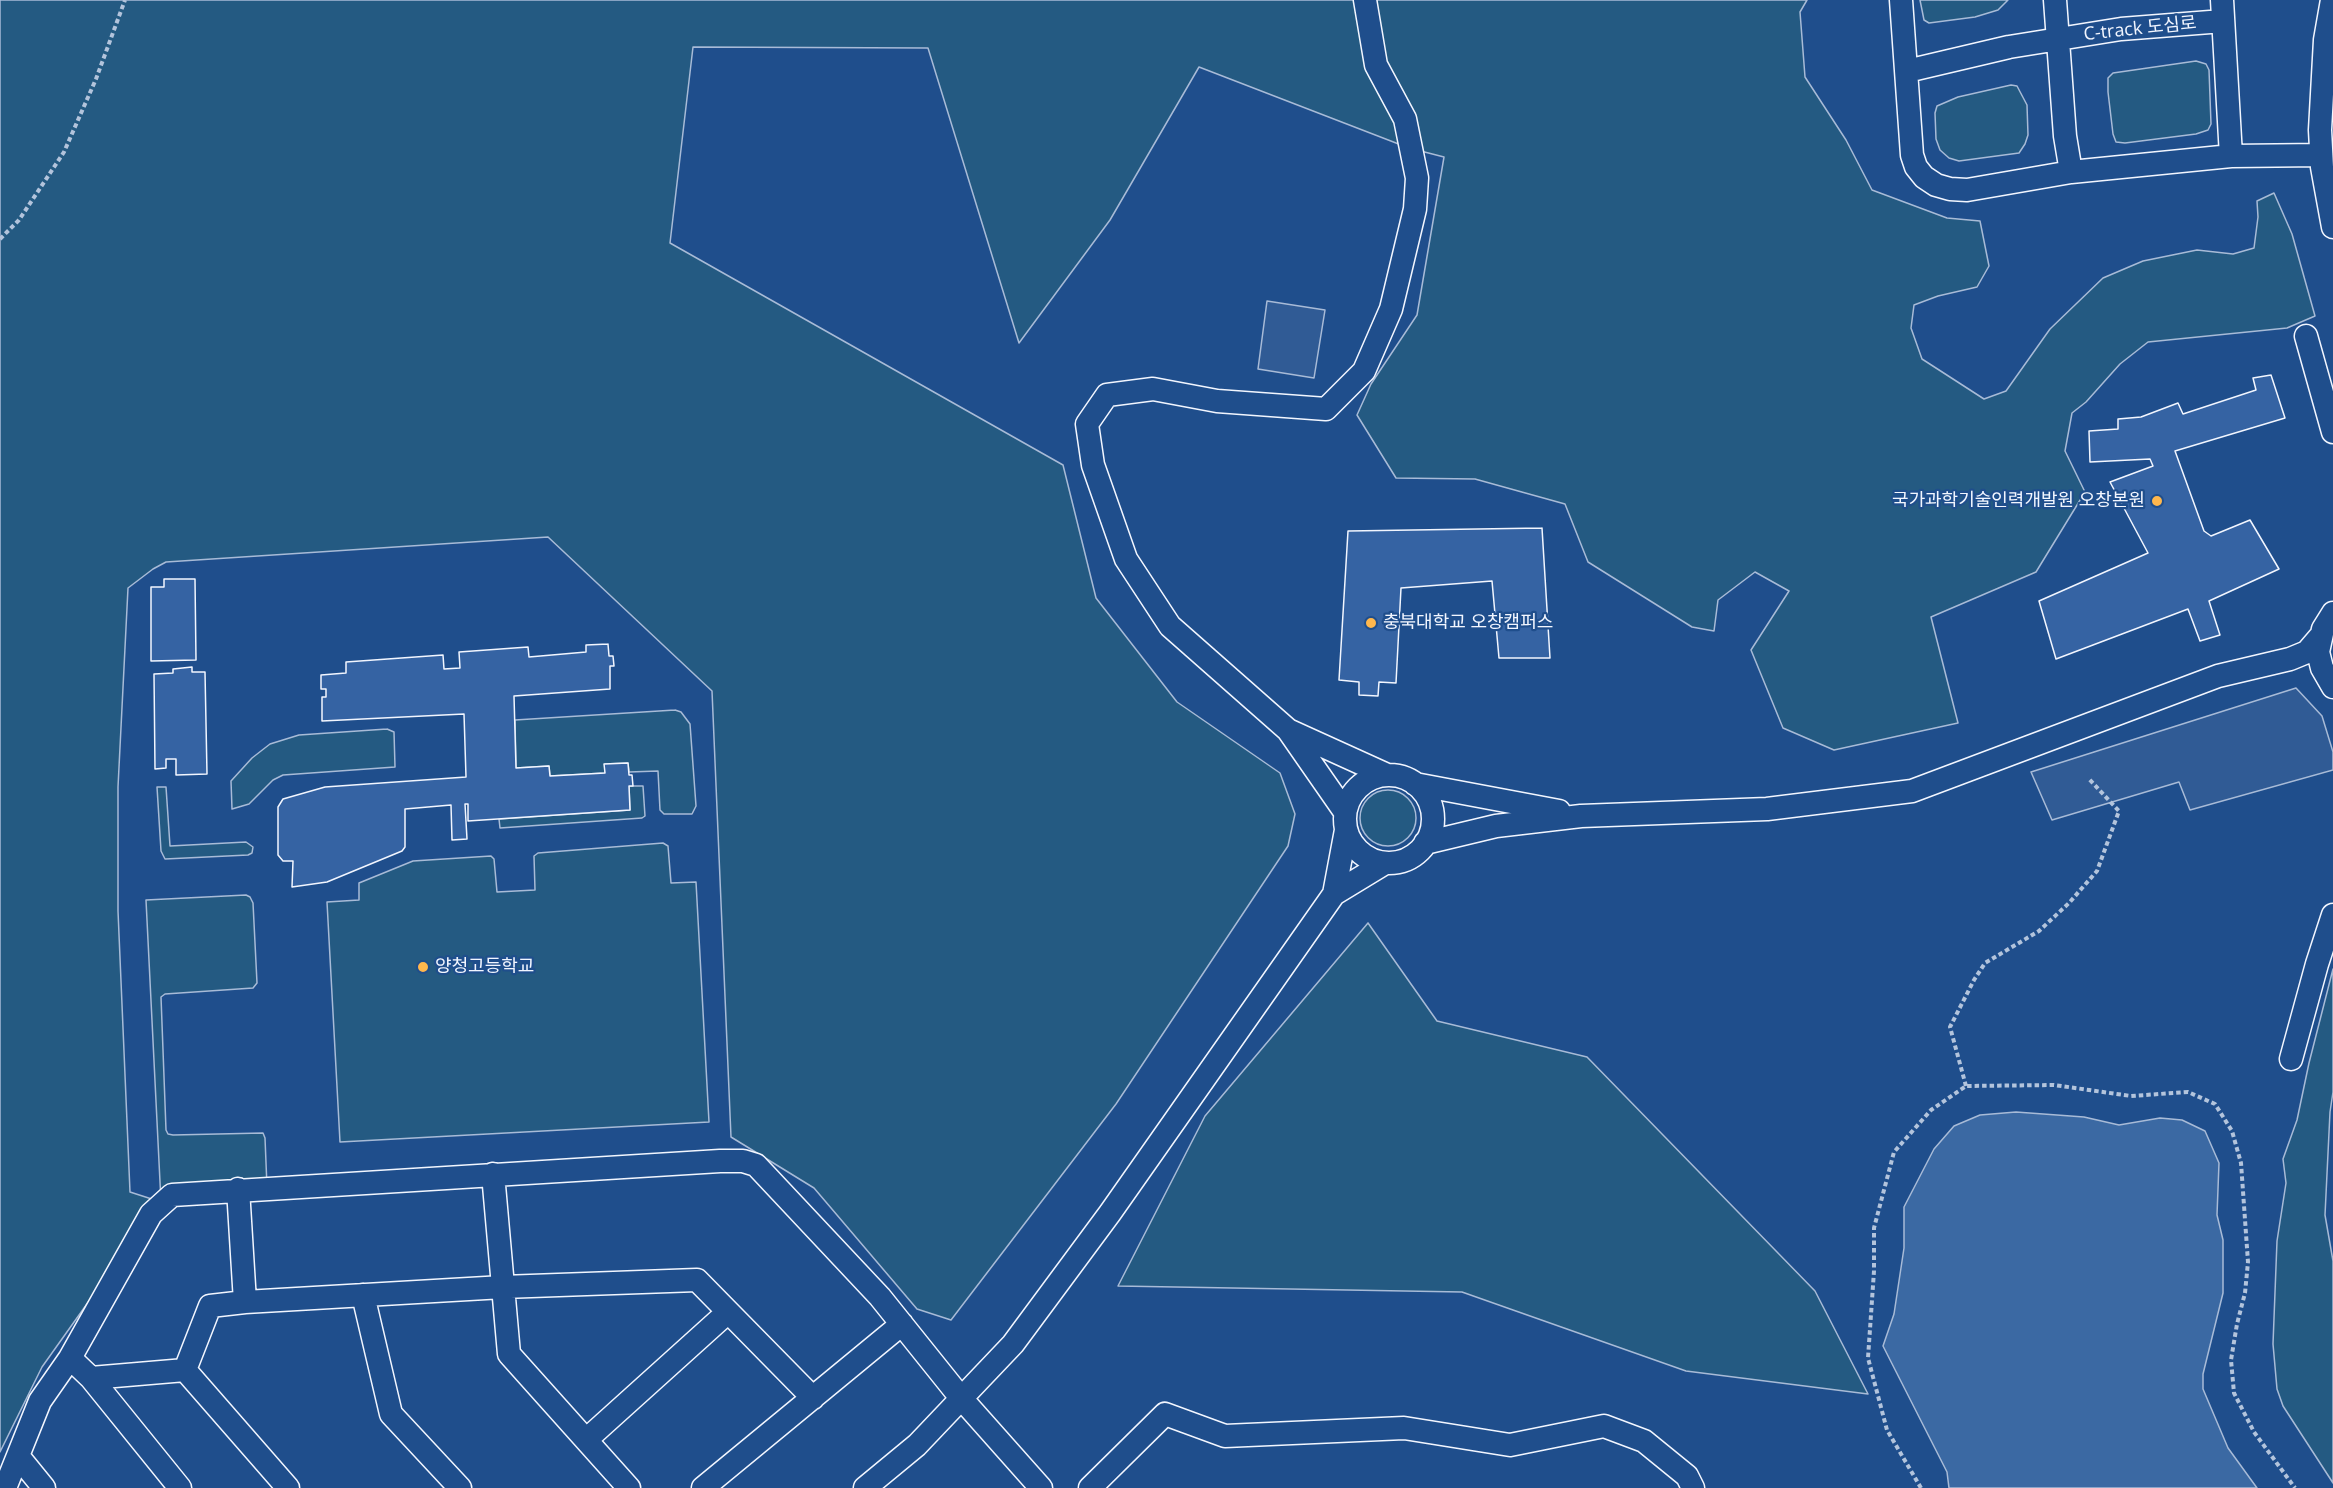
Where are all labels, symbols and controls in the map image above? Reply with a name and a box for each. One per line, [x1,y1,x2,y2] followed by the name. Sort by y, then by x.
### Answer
[2083,12,2197,46] street label: C-track 도심로
[1892,490,2145,512] place label: 국가과학기술인력개발원 오창본원
[2150,494,2164,508] marker: 국가과학기술인력개발원 오창본원
[1383,612,1553,634] place label: 충북대학교 오창캠퍼스
[1364,616,1378,630] marker: 충북대학교 오창캠퍼스
[435,956,534,978] place label: 양청고등학교
[416,960,430,974] marker: 양청고등학교

